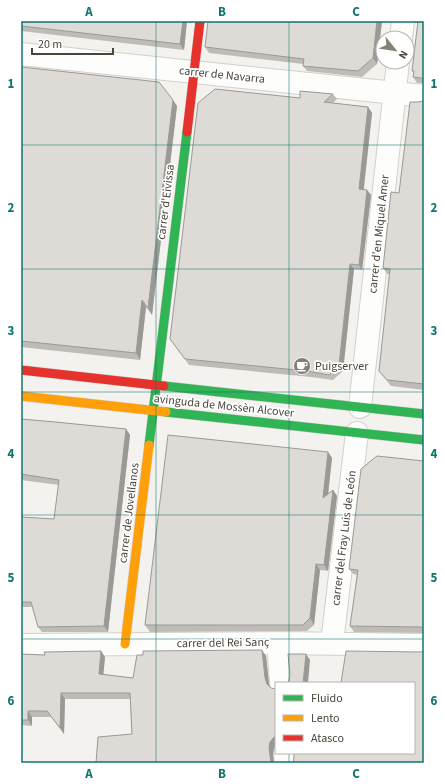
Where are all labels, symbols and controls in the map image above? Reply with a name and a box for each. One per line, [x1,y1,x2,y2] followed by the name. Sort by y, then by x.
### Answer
[84,3,93,21] text: A
[218,3,226,21] text: B
[352,3,360,21] text: C
[32,30,113,56] scale bar
[375,30,415,70] north arrow
[38,36,62,53] text: 20 m
[395,48,412,62] text: N
[178,62,266,88] street label: carrer de Navarra
[8,75,15,93] text: 1
[431,75,438,93] text: 1
[153,163,179,241] street label: carrer d'Eivissa
[364,173,394,294] street label: carrer d'en Miquel Amer
[8,199,15,217] text: 2
[431,199,438,217] text: 2
[8,322,15,340] text: 3
[431,322,438,340] text: 3
[292,356,312,376] cafe icon: Puigserver
[315,358,369,375] place label: Puigserver
[153,390,296,422] street label: avinguda de Mossèn Alcover
[8,445,15,463] text: 4
[431,445,438,463] text: 4
[114,462,144,564] street label: carrer de Jovellanos
[327,469,361,607] street label: carrer del Fray Luis de León
[8,569,15,587] text: 5
[431,569,438,587] text: 5
[177,634,270,652] street label: carrer del Rei Sanç
[275,682,415,754] legend
[311,690,343,707] text: Fluido
[8,692,15,710] text: 6
[431,692,438,710] text: 6
[311,710,340,727] text: Lento
[311,730,344,747] text: Atasco
[84,765,93,783] text: A
[218,765,226,783] text: B
[352,765,360,783] text: C

